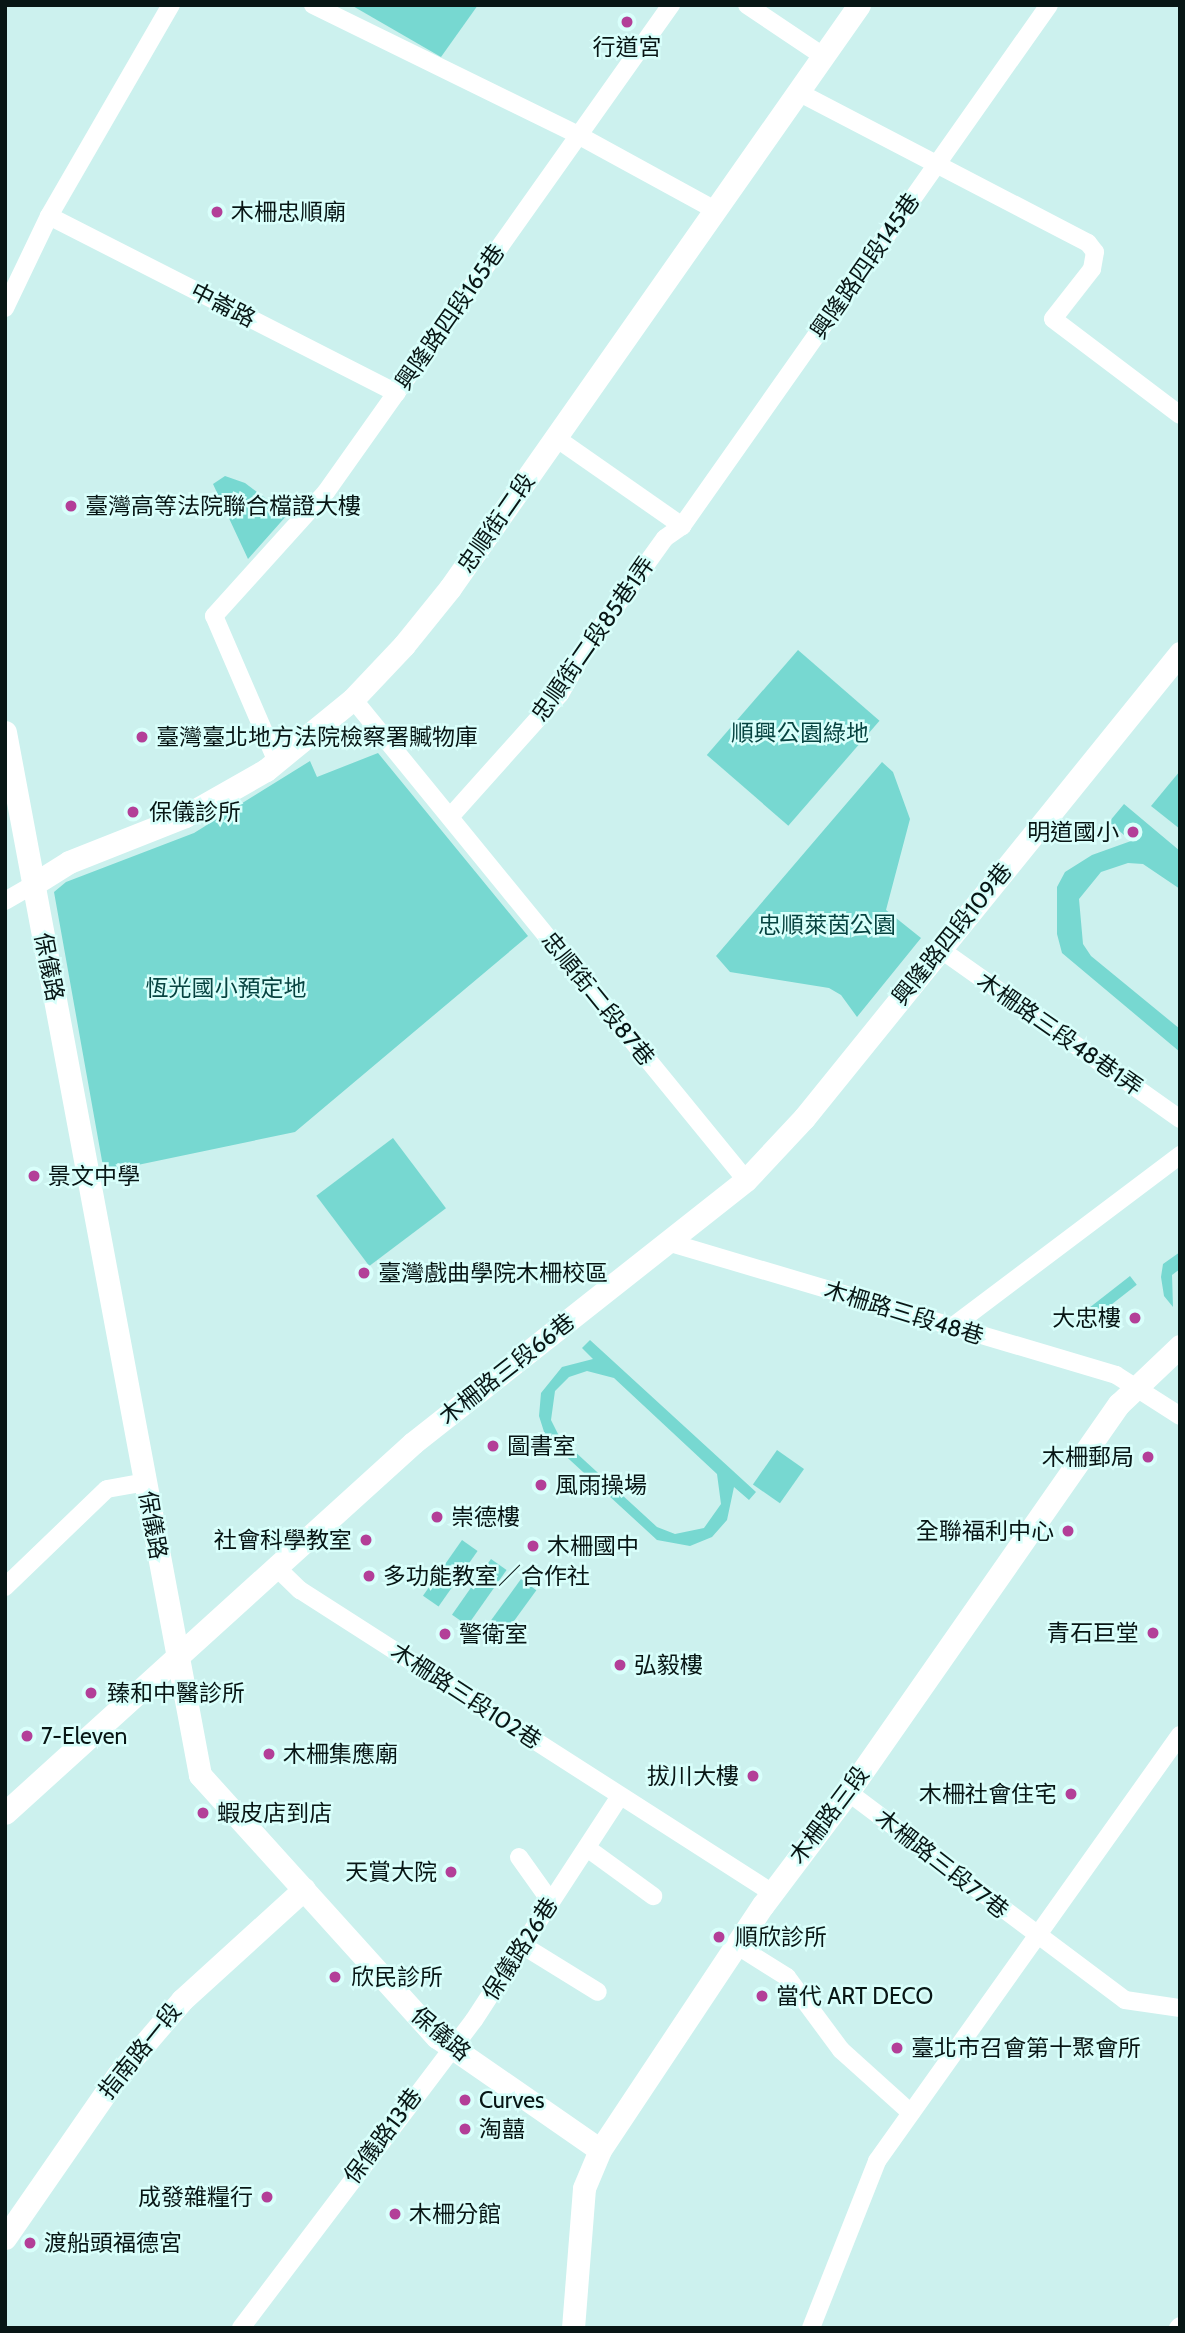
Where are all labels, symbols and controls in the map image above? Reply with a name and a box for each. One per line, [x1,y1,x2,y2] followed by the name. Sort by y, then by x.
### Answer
[619,14,635,30] marker: 行道宮
[593,33,661,61] place label: 行道宮
[805,188,925,344] street label: 興隆路四段145巷
[231,198,346,226] place label: 木柵忠順廟
[209,204,225,220] marker: 木柵忠順廟
[390,239,510,395] street label: 興隆路四段165巷
[186,277,260,333] street label: 中崙路
[452,468,540,578] street label: 忠順街二段
[85,492,361,520] place label: 臺灣高等法院聯合檔證大樓
[63,498,79,514] marker: 臺灣高等法院聯合檔證大樓
[526,551,660,727] street label: 忠順街二段85巷1弄
[731,719,869,747] park label: 順興公園綠地
[156,723,478,751] place label: 臺灣臺北地方法院檢察署贓物庫
[134,729,150,745] marker: 臺灣臺北地方法院檢察署贓物庫
[149,798,241,826] place label: 保儀診所
[123,802,143,822] marker: 保儀診所
[1027,818,1119,846] place label: 明道國小
[1125,824,1141,840] marker: 明道國小
[886,857,1018,1011] street label: 興隆路四段109巷
[758,911,896,939] park label: 忠順萊茵公園
[536,927,660,1071] street label: 忠順街二段87巷
[29,931,69,1003] street label: 保儀路
[972,967,1148,1101] street label: 木柵路三段48巷1弄
[146,974,306,1002] park label: 恆光國小預定地
[48,1162,140,1190] place label: 景文中學
[26,1168,42,1184] marker: 景文中學
[378,1259,608,1287] place label: 臺灣戲曲學院木柵校區
[356,1265,372,1281] marker: 臺灣戲曲學院木柵校區
[821,1276,987,1350] street label: 木柵路三段48巷
[1052,1304,1121,1332] place label: 大忠樓
[434,1308,580,1430] street label: 木柵路三段66巷
[1127,1310,1143,1326] marker: 大忠樓
[507,1432,576,1460] place label: 圖書室
[485,1438,501,1454] marker: 圖書室
[1042,1443,1134,1471] place label: 木柵郵局
[1140,1449,1156,1465] marker: 木柵郵局
[555,1471,647,1499] place label: 風雨操場
[533,1477,549,1493] marker: 風雨操場
[133,1489,173,1561] street label: 保儀路
[451,1503,520,1531] place label: 崇德樓
[429,1509,445,1525] marker: 崇德樓
[916,1517,1054,1545] place label: 全聯福利中心
[1060,1523,1076,1539] marker: 全聯福利中心
[214,1526,352,1554] place label: 社會科學教室
[358,1532,374,1548] marker: 社會科學教室
[547,1532,639,1560] place label: 木柵國中
[525,1538,541,1554] marker: 木柵國中
[383,1562,590,1590] place label: 多功能教室／合作社
[361,1568,377,1584] marker: 多功能教室／合作社
[1047,1619,1139,1647] place label: 青石巨堂
[459,1620,528,1648] place label: 警衛室
[1145,1625,1161,1641] marker: 青石巨堂
[437,1626,453,1642] marker: 警衛室
[386,1637,546,1755] street label: 木柵路三段102巷
[634,1651,703,1679] place label: 弘毅樓
[612,1657,628,1673] marker: 弘毅樓
[107,1679,245,1707] place label: 臻和中醫診所
[81,1683,101,1703] marker: 臻和中醫診所
[41,1722,127,1750] place label: 7-Eleven
[19,1728,35,1744] marker: 7-Eleven
[283,1740,398,1768] place label: 木柵集應廟
[261,1746,277,1762] marker: 木柵集應廟
[783,1761,875,1869] street label: 木柵路三段
[647,1762,739,1790] place label: 拔川大樓
[745,1768,761,1784] marker: 拔川大樓
[919,1780,1057,1808] place label: 木柵社會住宅
[1063,1786,1079,1802] marker: 木柵社會住宅
[217,1799,332,1827] place label: 蝦皮店到店
[870,1804,1014,1924] street label: 木柵路三段77巷
[195,1805,211,1821] marker: 蝦皮店到店
[345,1858,437,1886] place label: 天賞大院
[443,1864,459,1880] marker: 天賞大院
[477,1892,563,2006] street label: 保儀路26巷
[735,1923,827,1951] place label: 順欣診所
[709,1927,729,1947] marker: 順欣診所
[351,1963,443,1991] place label: 欣民診所
[325,1967,345,1987] marker: 欣民診所
[776,1982,933,2010] place label: 當代 ART DECO
[754,1988,770,2004] marker: 當代 ART DECO
[93,1998,187,2104] street label: 指南路一段
[406,2001,476,2067] street label: 保儀路
[911,2034,1141,2062] place label: 臺北市召會第十聚會所
[889,2040,905,2056] marker: 臺北市召會第十聚會所
[338,2083,428,2189] street label: 保儀路13巷
[479,2086,545,2114] place label: Curves
[457,2092,473,2108] marker: Curves
[479,2115,525,2143] place label: 淘囍
[457,2121,473,2137] marker: 淘囍
[138,2183,253,2211] place label: 成發雜糧行
[259,2189,275,2205] marker: 成發雜糧行
[409,2200,501,2228] place label: 木柵分館
[387,2206,403,2222] marker: 木柵分館
[44,2229,182,2257] place label: 渡船頭福德宮
[22,2235,38,2251] marker: 渡船頭福德宮

